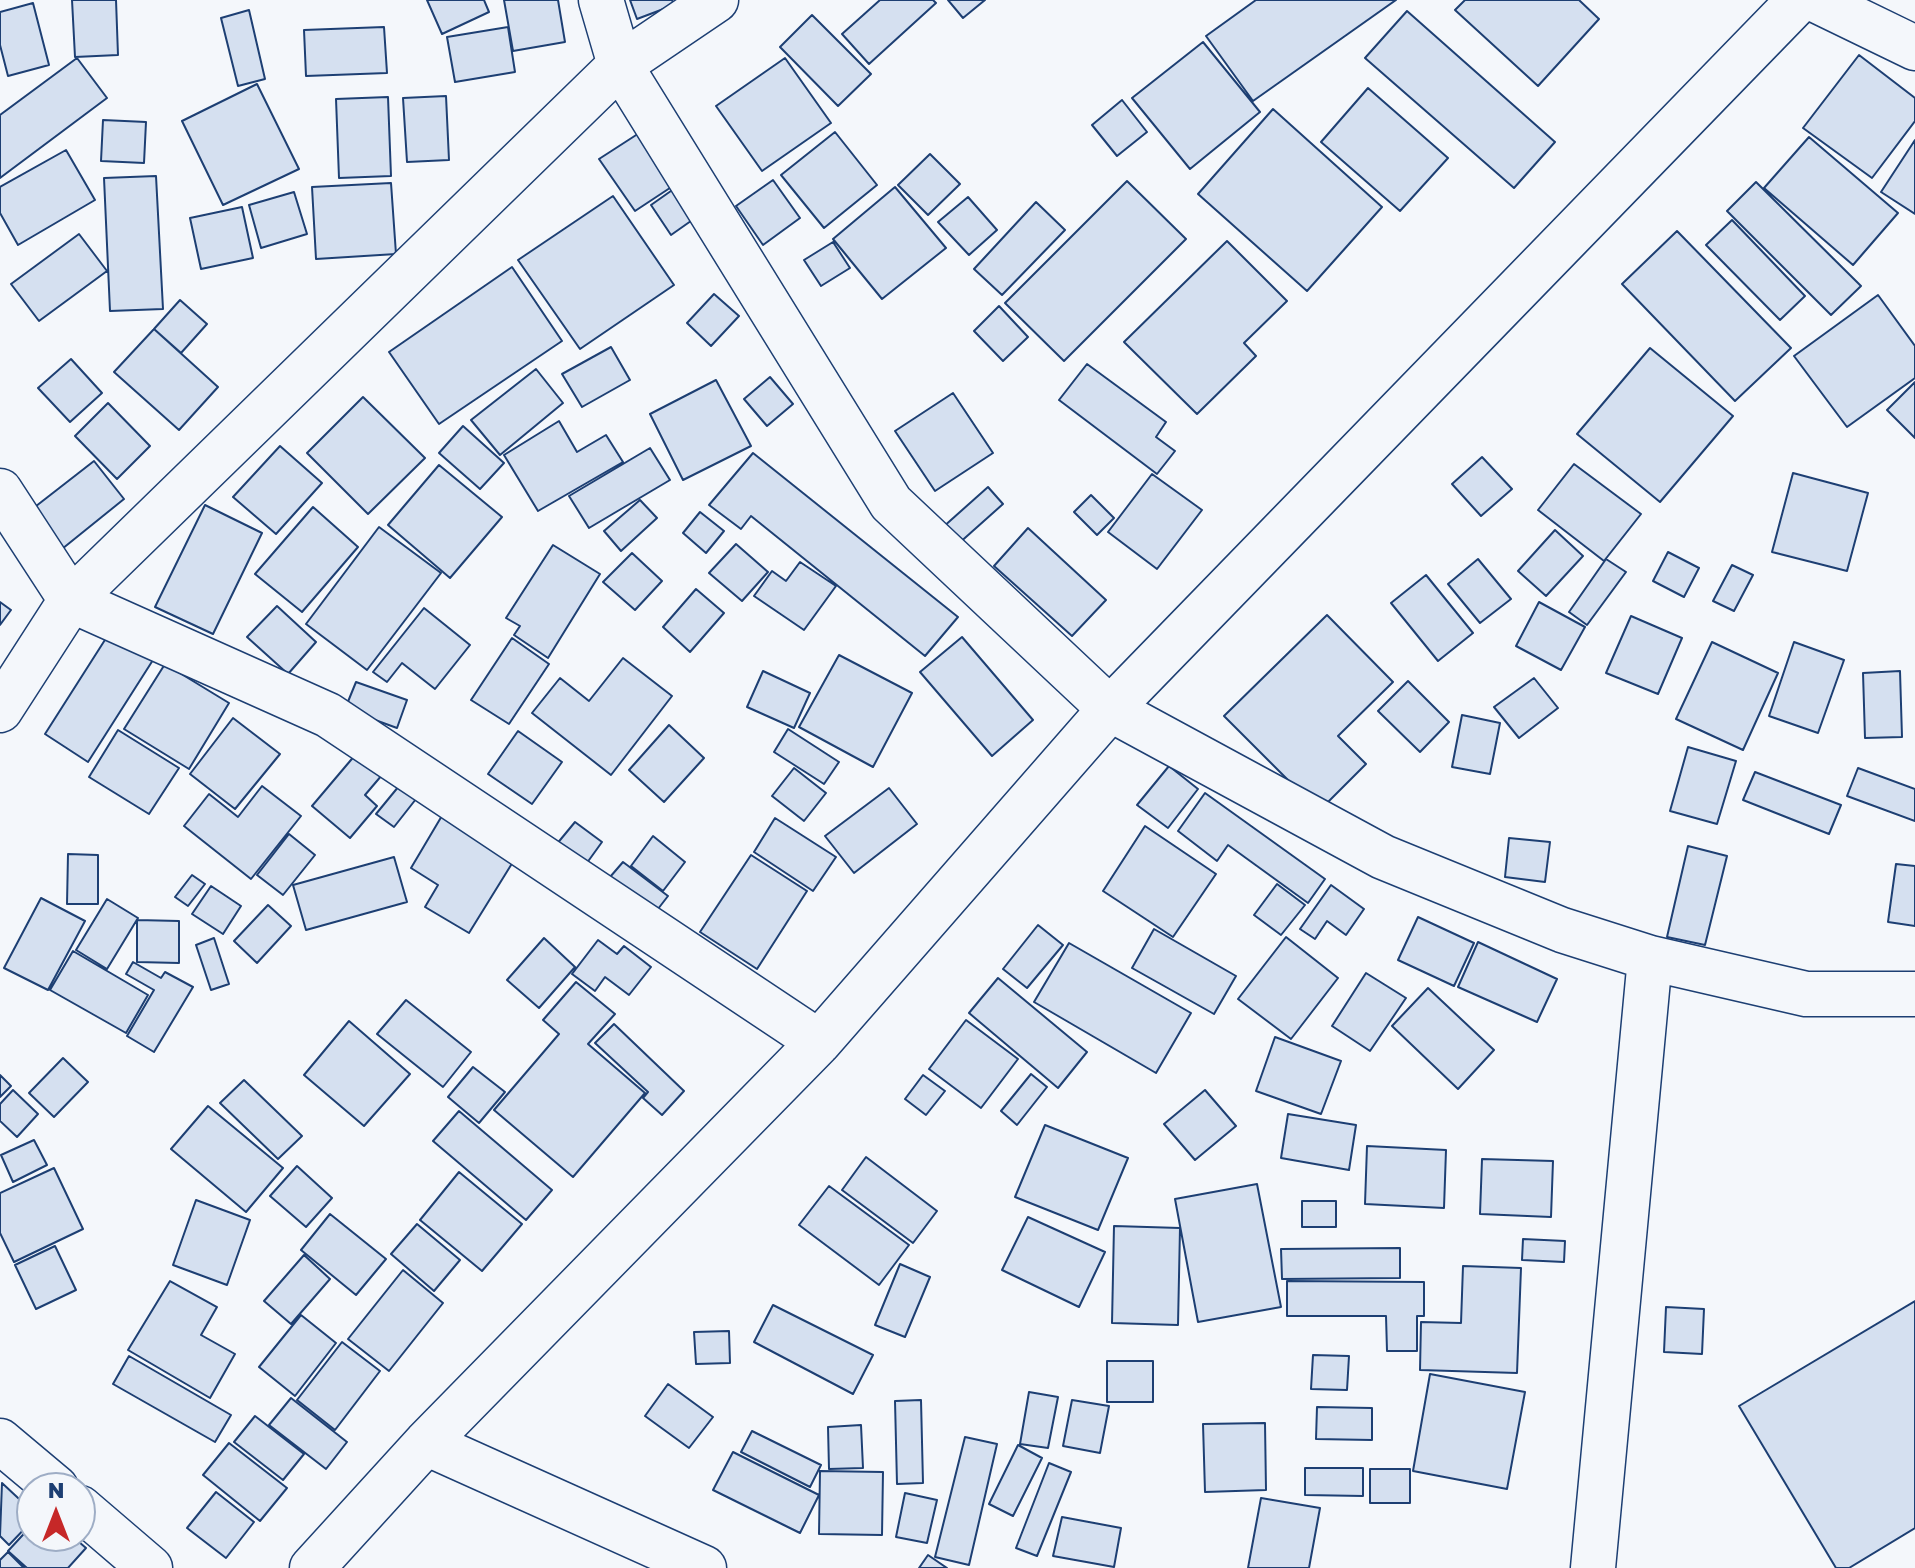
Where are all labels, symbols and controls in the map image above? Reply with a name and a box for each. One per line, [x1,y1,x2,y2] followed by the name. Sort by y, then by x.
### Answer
[16,1472,96,1552] north arrow
[48,1476,64,1503] text: N

